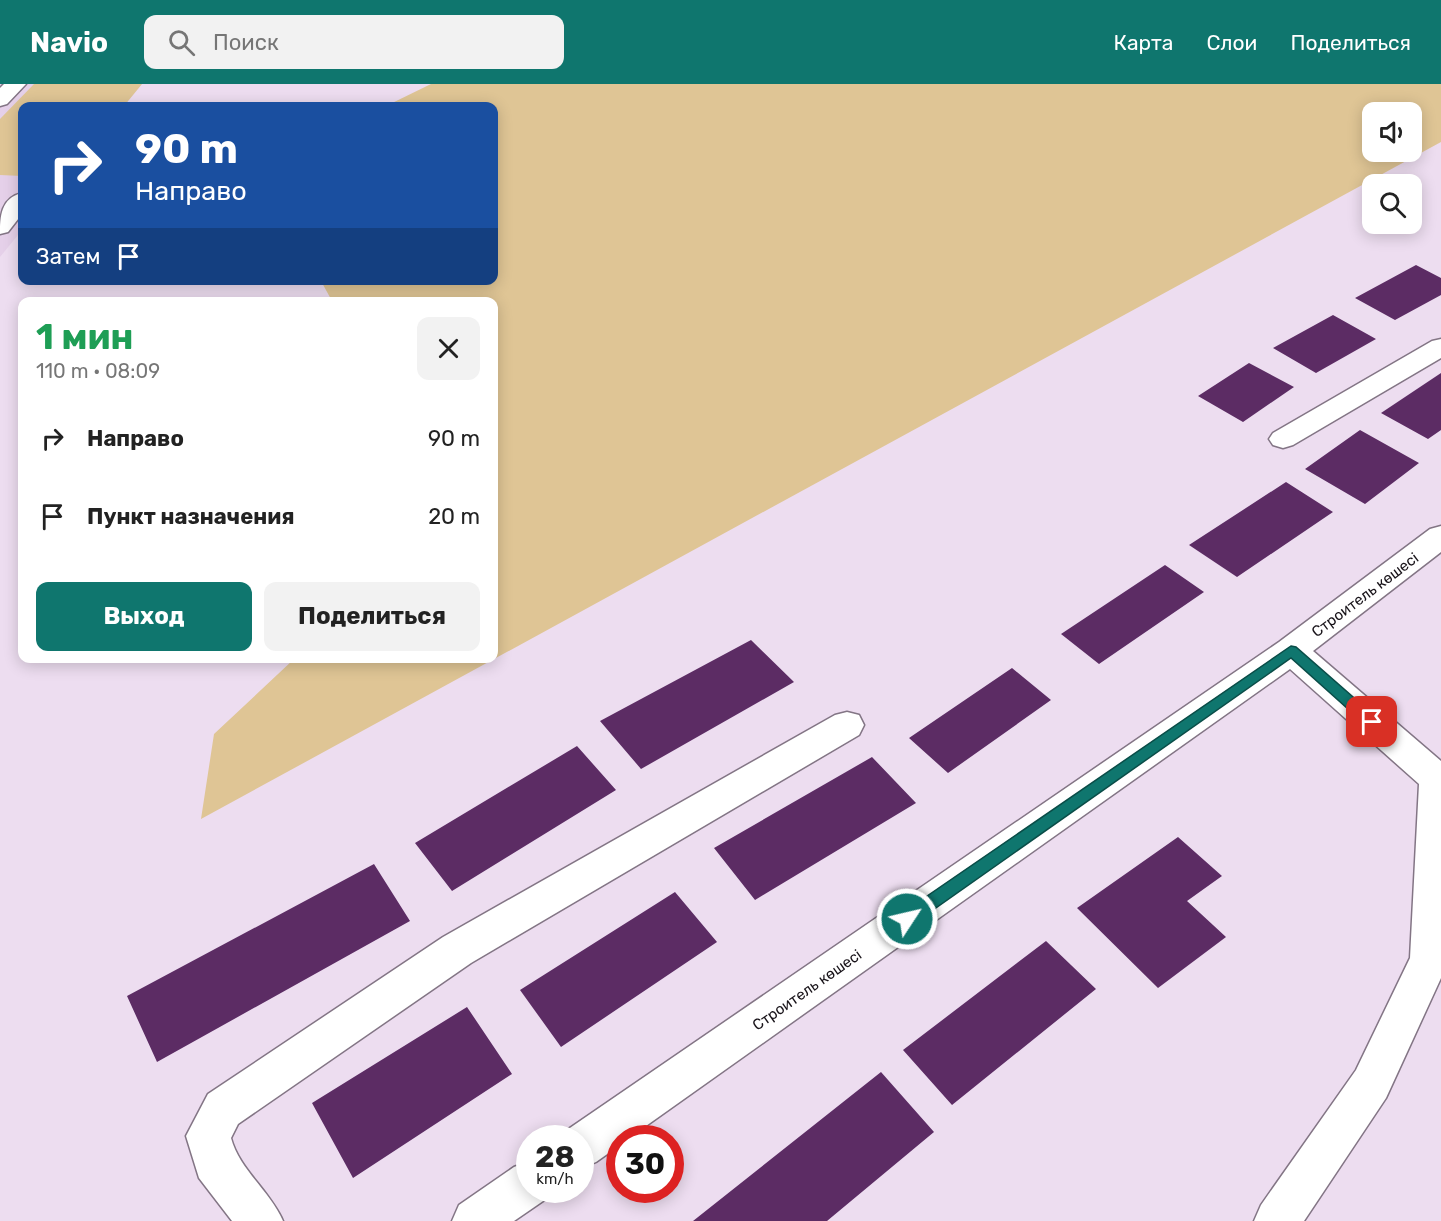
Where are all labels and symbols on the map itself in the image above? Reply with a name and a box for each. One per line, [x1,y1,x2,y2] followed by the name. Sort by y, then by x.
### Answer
[1308,549,1422,641] street label: Строитель көшесі
[1346,696,1397,747] pin
[875,887,939,951] position arrow
[749,946,865,1034] street label: Строитель көшесі
[606,1125,684,1203] speed limit sign: 30

